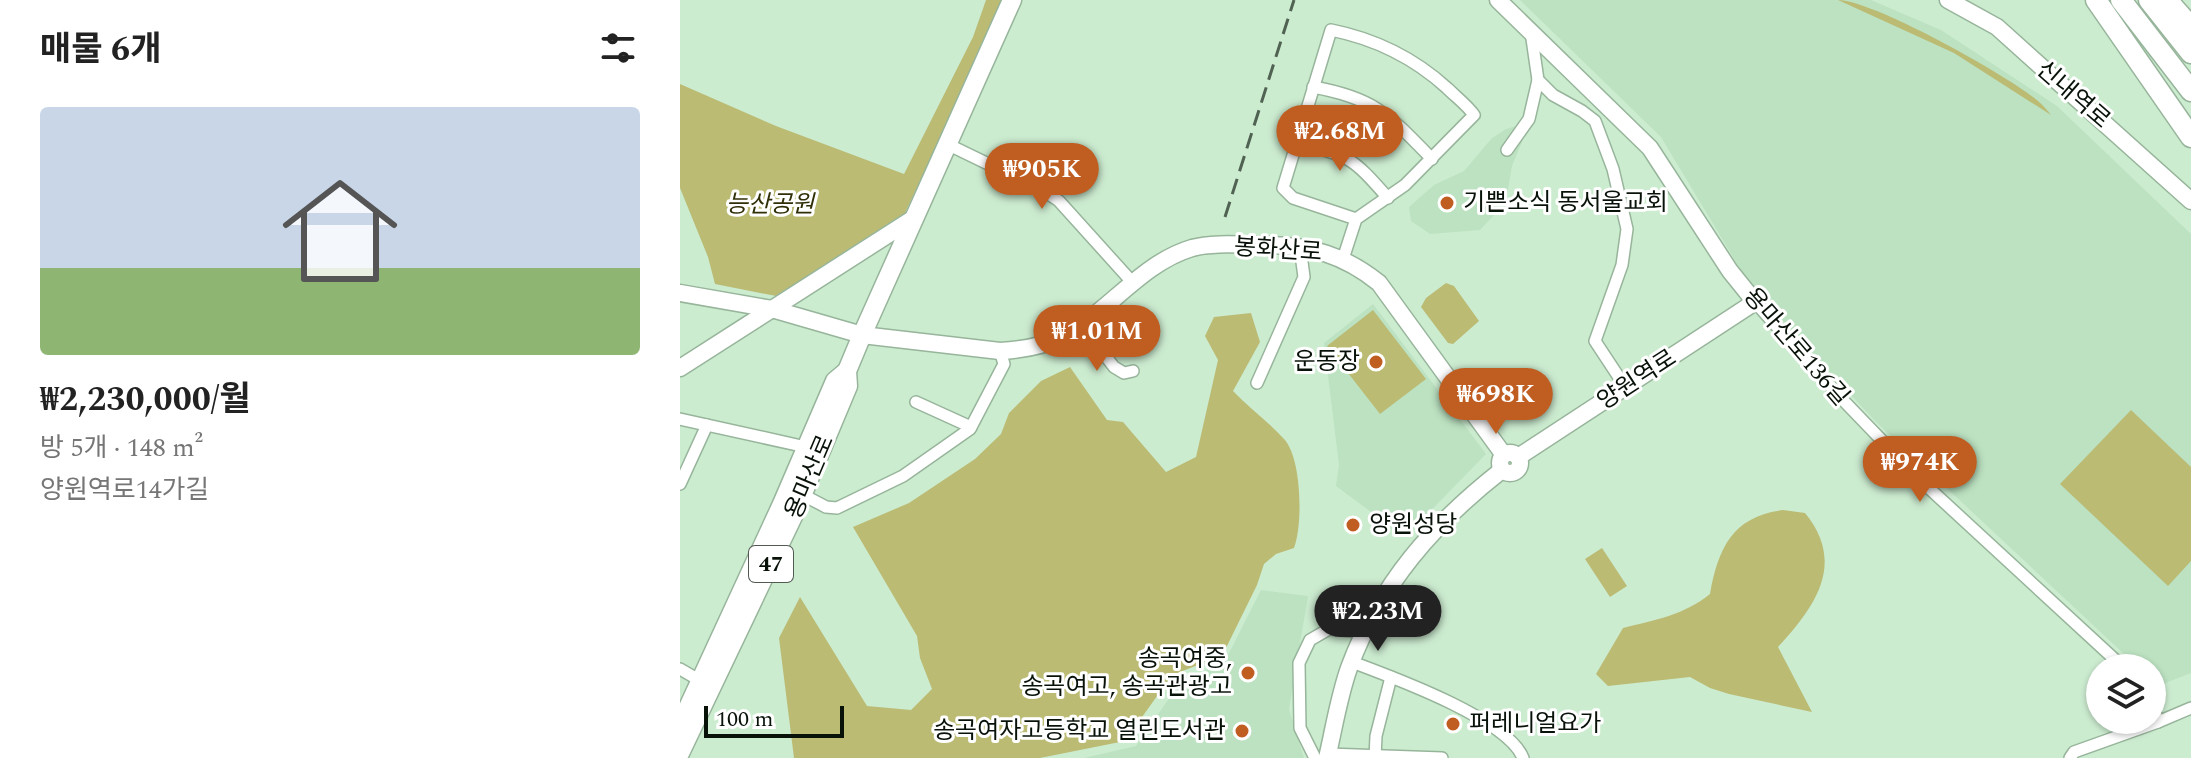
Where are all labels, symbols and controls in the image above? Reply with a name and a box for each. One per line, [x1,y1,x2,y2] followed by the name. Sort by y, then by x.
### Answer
[40,24,161,76] text: 매물 6개
[596,26,640,70] icon: filters
[2028,52,2118,138] street label: 신내역로
[1275,105,1405,173] pin: ₩2.68M
[1294,111,1386,151] text: ₩2.68M
[986,143,1098,211] pin: ₩905K
[1003,149,1081,189] text: ₩905K
[268,159,412,303] icon: home
[1463,185,1668,221] place label: 기쁜소식 동서울교회
[726,187,816,223] park label: 능산공원
[1438,194,1456,212] marker: 기쁜소식 동서울교회
[1233,229,1323,271] street label: 봉화산로
[1734,280,1858,414] street label: 용마산로136길
[1032,305,1162,373] pin: ₩1.01M
[1051,311,1143,351] text: ₩1.01M
[1590,341,1684,419] street label: 양원역로
[1294,344,1360,380] place label: 운동장
[1367,353,1385,371] marker: 운동장
[1440,368,1552,436] pin: ₩698K
[40,374,251,426] text: ₩2,230,000/월
[1457,374,1535,414] text: ₩698K
[40,428,203,468] text: 방 5개 · 148 m²
[776,429,844,525] street label: 용마산로
[1864,436,1976,504] pin: ₩974K
[1881,442,1959,482] text: ₩974K
[40,470,210,510] text: 양원역로14가길
[1369,507,1457,543] place label: 양원성당
[1344,516,1362,534] marker: 양원성당
[749,546,793,582] road number: 47
[1313,585,1443,653] pin: ₩2.23M
[1332,591,1424,631] text: ₩2.23M
[1021,641,1232,705] place label: 송곡여중, 송곡여고, 송곡관광고
[2086,654,2166,734] map controls
[2086,654,2166,734] button: layers
[1239,664,1257,682] marker: 송곡여중, 송곡여고, 송곡관광고
[704,702,844,738] scale bar
[716,703,773,736] text: 100 m
[1469,706,1601,742] place label: 퍼레니얼요가
[933,713,1226,749] place label: 송곡여자고등학교 열린도서관
[1444,715,1462,733] marker: 퍼레니얼요가
[1233,722,1251,740] marker: 송곡여자고등학교 열린도서관

